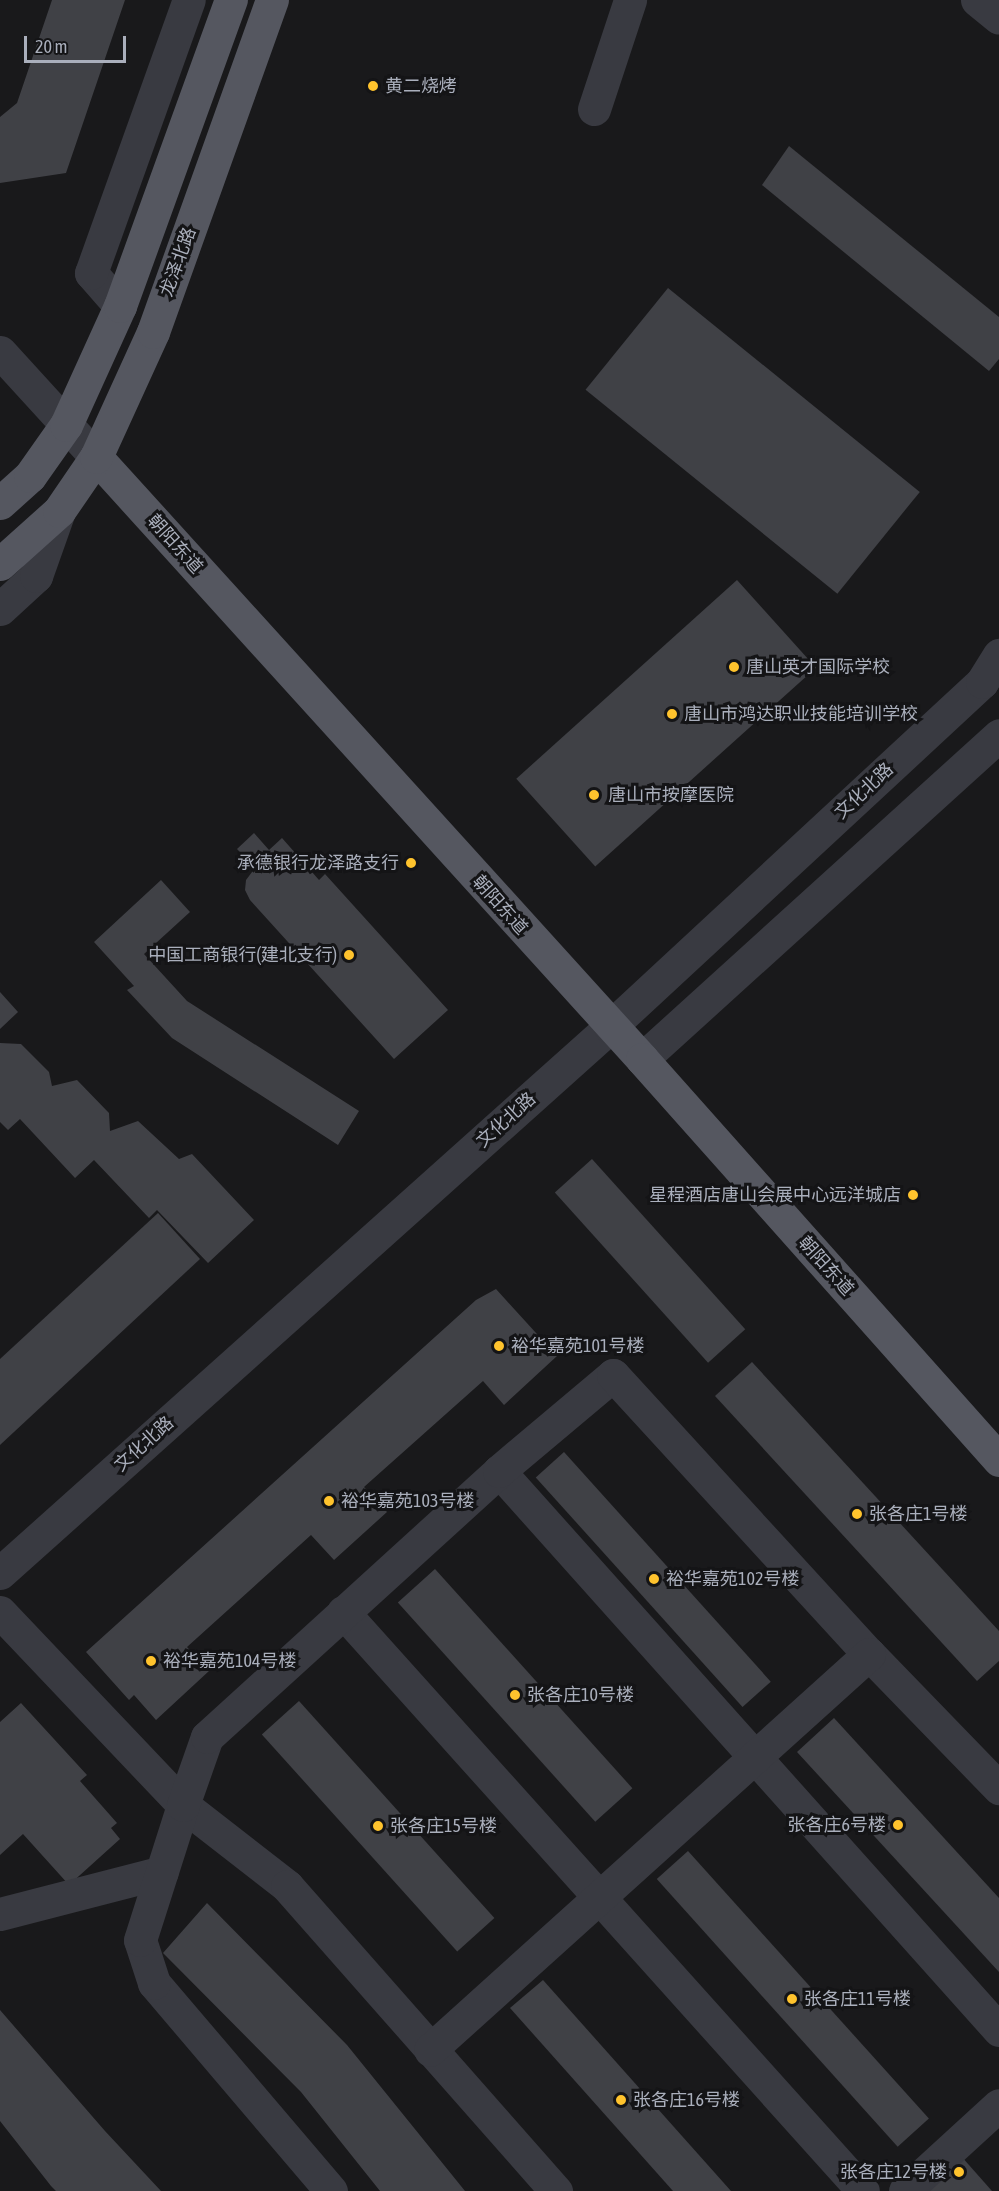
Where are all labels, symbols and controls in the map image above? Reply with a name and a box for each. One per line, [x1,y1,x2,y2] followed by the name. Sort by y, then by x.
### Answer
[27,24,129,62] scale bar
[35,36,67,57] text: 20 m
[385,75,457,97] place label: 黄二烧烤
[366,79,380,93] marker: 黄二烧烤
[156,224,200,300] street label: 龙泽北路
[143,510,207,578] street label: 朝阳东道
[746,656,890,678] place label: 唐山英才国际学校
[727,660,741,674] marker: 唐山英才国际学校
[684,703,918,725] place label: 唐山市鸿达职业技能培训学校
[665,707,679,721] marker: 唐山市鸿达职业技能培训学校
[830,759,898,823] street label: 文化北路
[608,784,734,806] place label: 唐山市按摩医院
[585,786,603,804] marker: 唐山市按摩医院
[237,852,399,874] place label: 承德银行龙泽路支行
[404,856,418,870] marker: 承德银行龙泽路支行
[468,871,532,939] street label: 朝阳东道
[148,944,337,966] place label: 中国工商银行(建北支行)
[342,948,356,962] marker: 中国工商银行(建北支行)
[472,1088,540,1152] street label: 文化北路
[649,1184,901,1206] place label: 星程酒店唐山会展中心远洋城店
[906,1188,920,1202] marker: 星程酒店唐山会展中心远洋城店
[794,1232,858,1300] street label: 朝阳东道
[511,1335,644,1357] place label: 裕华嘉苑101号楼
[492,1339,506,1353] marker: 裕华嘉苑101号楼
[110,1412,178,1476] street label: 文化北路
[341,1490,474,1512] place label: 裕华嘉苑103号楼
[322,1494,336,1508] marker: 裕华嘉苑103号楼
[869,1503,967,1525] place label: 张各庄1号楼
[850,1507,864,1521] marker: 张各庄1号楼
[666,1568,799,1590] place label: 裕华嘉苑102号楼
[647,1572,661,1586] marker: 裕华嘉苑102号楼
[163,1650,296,1672] place label: 裕华嘉苑104号楼
[144,1654,158,1668] marker: 裕华嘉苑104号楼
[527,1684,634,1706] place label: 张各庄10号楼
[508,1688,522,1702] marker: 张各庄10号楼
[788,1814,886,1836] place label: 张各庄6号楼
[390,1815,497,1837] place label: 张各庄15号楼
[891,1818,905,1832] marker: 张各庄6号楼
[371,1819,385,1833] marker: 张各庄15号楼
[804,1988,911,2010] place label: 张各庄11号楼
[785,1992,799,2006] marker: 张各庄11号楼
[633,2089,740,2111] place label: 张各庄16号楼
[614,2093,628,2107] marker: 张各庄16号楼
[840,2161,947,2183] place label: 张各庄12号楼
[952,2165,966,2179] marker: 张各庄12号楼

